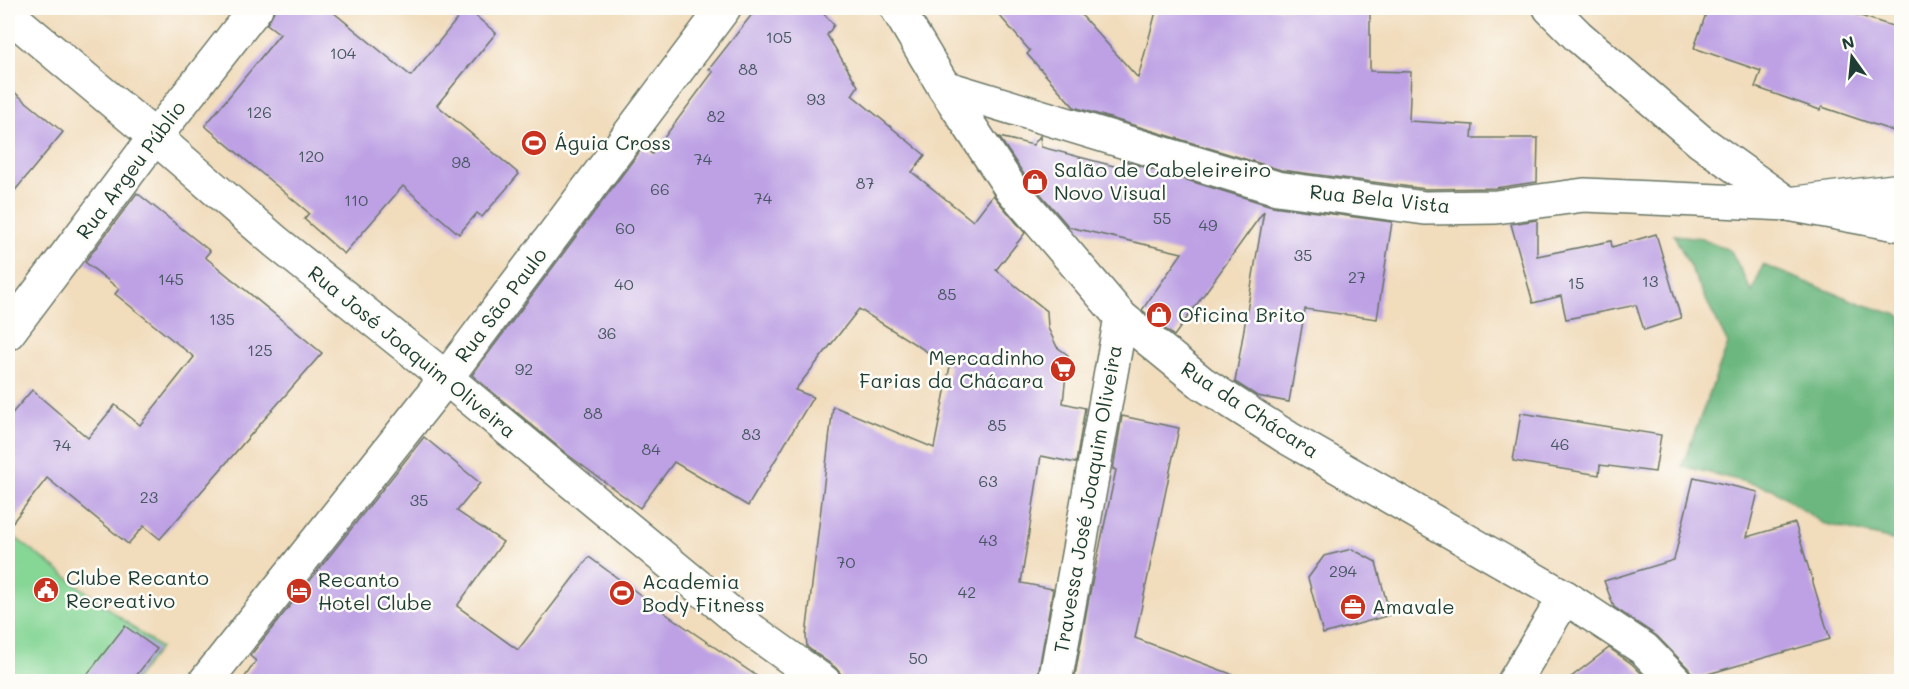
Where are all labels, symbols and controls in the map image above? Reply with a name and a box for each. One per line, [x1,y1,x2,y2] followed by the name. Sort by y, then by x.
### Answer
[766,26,792,47] house number: 105
[1822,27,1882,87] north arrow
[1839,30,1857,54] text: N
[330,42,357,63] house number: 104
[738,58,758,79] house number: 88
[807,88,825,109] house number: 93
[70,95,191,244] street label: Rua Argeu Públio
[246,101,272,122] house number: 126
[707,105,725,126] house number: 82
[519,128,549,158] sports icon: Águia Cross
[554,129,671,155] place label: Águia Cross
[298,145,324,166] house number: 120
[694,148,713,169] house number: 74
[451,151,471,172] house number: 98
[1054,156,1271,205] place label: Salão de Cabeleireiro Novo Visual
[1020,167,1050,197] shop icon: Salão de Cabeleireiro Novo Visual
[856,172,874,193] house number: 87
[650,178,670,199] house number: 66
[1308,178,1452,218] street label: Rua Bela Vista
[754,187,773,208] house number: 74
[344,189,368,210] house number: 110
[1153,207,1171,228] house number: 55
[1199,214,1217,235] house number: 49
[615,217,635,238] house number: 60
[449,242,552,367] street label: Rua São Paulo
[1294,244,1312,265] house number: 35
[303,259,522,443] street label: Rua José Joaquim Oliveira
[1348,266,1366,287] house number: 27
[158,268,184,289] house number: 145
[1642,270,1658,291] house number: 13
[1568,272,1584,293] house number: 15
[614,273,634,294] house number: 40
[937,283,957,304] house number: 85
[1144,300,1174,330] shop icon: Oficina Brito
[1178,301,1305,327] place label: Oficina Brito
[209,308,235,329] house number: 135
[597,322,617,343] house number: 36
[247,339,273,360] house number: 125
[1047,343,1127,655] street label: Travessa José Joaquim Oliveira
[859,344,1044,393] place label: Mercadinho Farias da Chácara
[1048,354,1078,384] supermarket icon: Mercadinho Farias da Chácara
[1177,355,1324,463] street label: Rua da Chácara
[515,358,533,379] house number: 92
[583,402,603,423] house number: 88
[987,414,1007,435] house number: 85
[741,423,761,444] house number: 83
[1550,433,1570,454] house number: 46
[53,434,72,455] house number: 74
[641,438,661,459] house number: 84
[978,470,998,491] house number: 63
[140,486,158,507] house number: 23
[410,489,428,510] house number: 35
[979,529,997,550] house number: 43
[837,551,856,572] house number: 70
[1329,560,1357,581] house number: 294
[66,564,209,613] place label: Clube Recanto Recreativo
[318,566,432,615] place label: Recanto Hotel Clube
[642,568,765,617] place label: Academia Body Fitness
[31,575,61,605] public building icon: Clube Recanto Recreativo
[284,576,314,606] hotel icon: Recanto Hotel Clube
[607,578,637,608] sports icon: Academia Body Fitness
[958,581,976,602] house number: 42
[1338,592,1368,622] office icon: Amavale
[1372,593,1455,619] place label: Amavale
[908,647,928,668] house number: 50

